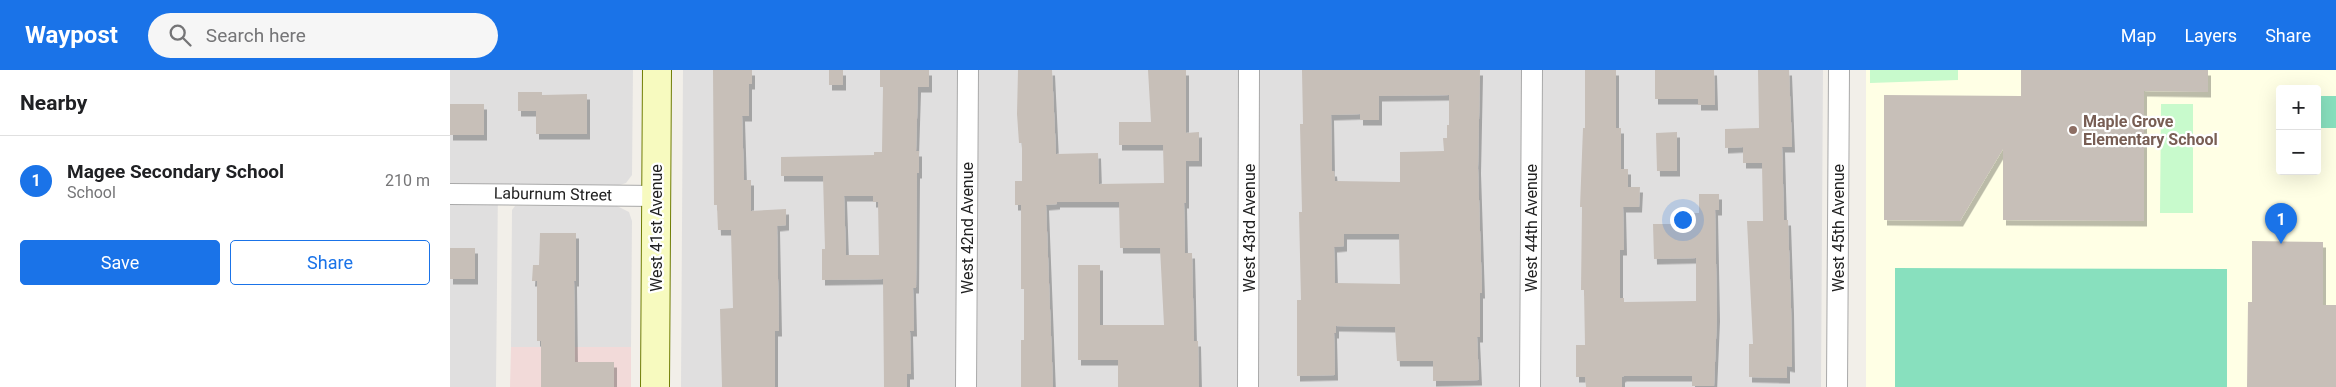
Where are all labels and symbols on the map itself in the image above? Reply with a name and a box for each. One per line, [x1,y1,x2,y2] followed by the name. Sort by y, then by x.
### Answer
[2083,112,2218,149] place label: Maple Grove Elementary School
[2067,124,2079,136] marker: Maple Grove Elementary School
[958,162,977,294] street label: West 42nd Avenue
[647,164,666,292] street label: West 41st Avenue
[1240,164,1259,292] street label: West 43rd Avenue
[1522,164,1541,292] street label: West 44th Avenue
[1829,164,1848,292] street label: West 45th Avenue
[494,183,612,205] street label: Laburnum Street
[2265,203,2297,244] pin: 1
[1670,207,1696,233] your location

